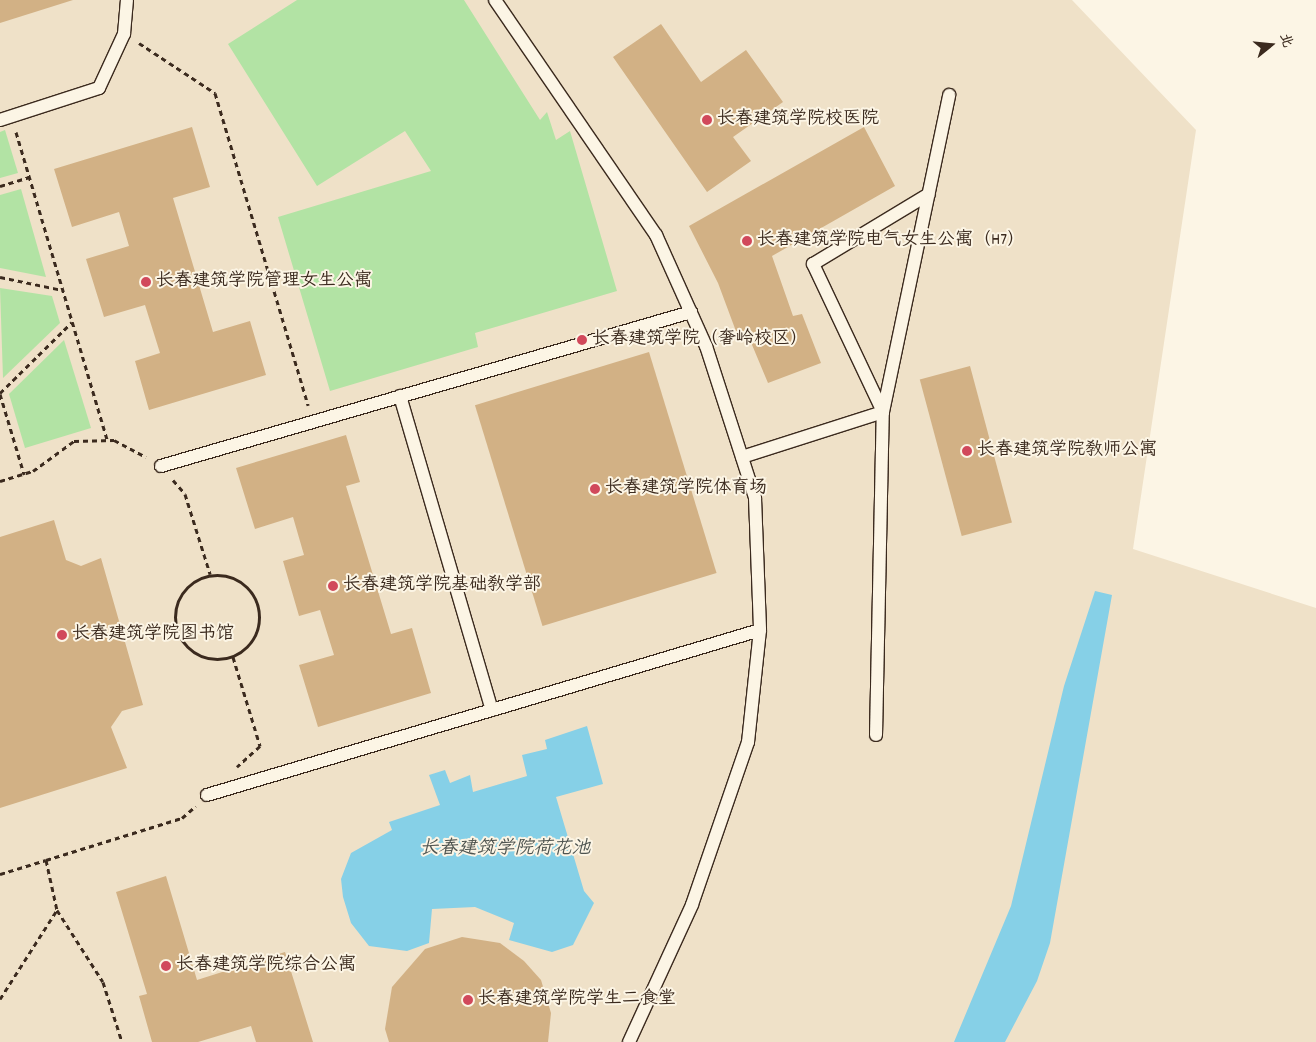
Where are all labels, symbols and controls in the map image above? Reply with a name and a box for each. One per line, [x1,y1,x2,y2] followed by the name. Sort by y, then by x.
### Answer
[1246,20,1296,70] north arrow
[1274,31,1297,50] text: 北
[717,109,879,131] place label: 长春建筑学院校医院
[701,114,713,126] marker: 长春建筑学院校医院
[757,230,1025,252] place label: 长春建筑学院电气女生公寓（H7）
[741,235,753,247] marker: 长春建筑学院电气女生公寓（H7）
[156,271,372,293] place label: 长春建筑学院管理女生公寓
[140,276,152,288] marker: 长春建筑学院管理女生公寓
[592,329,808,351] place label: 长春建筑学院（奢岭校区）
[576,334,588,346] marker: 长春建筑学院（奢岭校区）
[977,440,1157,462] place label: 长春建筑学院教师公寓
[961,445,973,457] marker: 长春建筑学院教师公寓
[605,478,767,500] place label: 长春建筑学院体育场
[589,483,601,495] marker: 长春建筑学院体育场
[343,575,541,597] place label: 长春建筑学院基础教学部
[327,580,339,592] marker: 长春建筑学院基础教学部
[72,624,234,646] place label: 长春建筑学院图书馆
[56,629,68,641] marker: 长春建筑学院图书馆
[420,839,590,861] water label: 长春建筑学院荷花池
[176,955,356,977] place label: 长春建筑学院综合公寓
[160,960,172,972] marker: 长春建筑学院综合公寓
[478,989,676,1011] place label: 长春建筑学院学生二食堂
[462,994,474,1006] marker: 长春建筑学院学生二食堂

